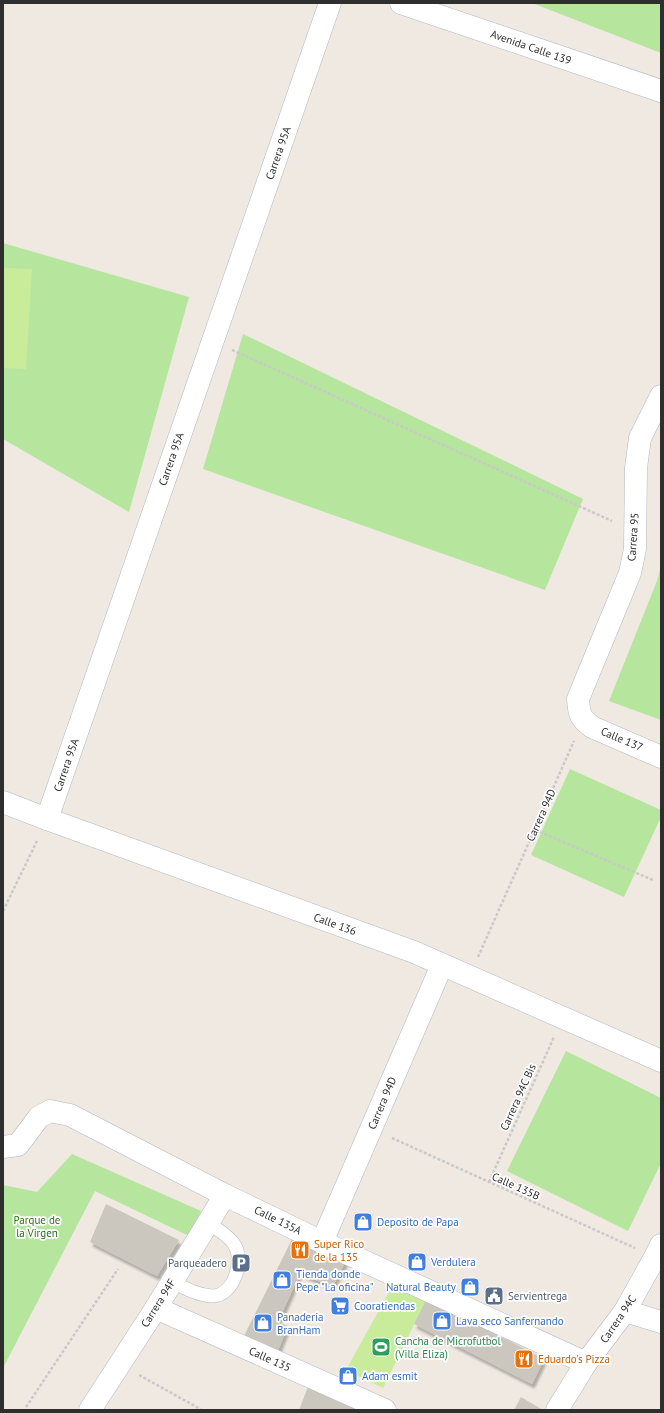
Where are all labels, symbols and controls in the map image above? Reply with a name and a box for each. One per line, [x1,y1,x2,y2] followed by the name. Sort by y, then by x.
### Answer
[489,27,573,67] street label: Avenida Calle 139
[262,124,294,181] street label: Carrera 95A
[155,430,187,487] street label: Carrera 95A
[624,512,642,562] street label: Carrera 95
[599,724,645,754] street label: Calle 137
[50,736,82,793] street label: Carrera 95A
[523,787,559,843] street label: Carrera 94D
[312,910,358,938] street label: Calle 136
[497,1061,539,1133] street label: Carrera 94C Bis
[365,1075,399,1131] street label: Carrera 94D
[490,1169,542,1203] street label: Calle 135B
[252,1203,304,1238] street label: Calle 135A
[352,1211,374,1233] shop icon: Deposito de Papa
[14,1213,61,1240] park label: Parque de la Virgen
[377,1215,459,1229] place label: Deposito de Papa
[314,1237,364,1264] place label: Super Rico de la 135
[289,1239,311,1261] restaurant icon: Super Rico de la 135
[406,1251,428,1273] shop icon: Verdulera
[230,1252,252,1274] parking icon: Parqueadero
[430,1255,476,1269] place label: Verdulera
[168,1256,227,1270] place label: Parqueadero
[296,1267,374,1294] place label: Tienda donde Pepe "La oficina"
[271,1269,293,1291] shop icon: Tienda donde Pepe "La oficina"
[138,1276,179,1330] street label: Carrera 94F
[459,1276,481,1298] shop icon: Natural Beauty
[386,1280,457,1294] place label: Natural Beauty
[483,1285,505,1307] public building icon: Servientrega
[508,1289,567,1303] place label: Servientrega
[597,1292,639,1346] street label: Carrera 94C
[329,1295,351,1317] supermarket icon: Cooratiendas
[354,1299,416,1313] place label: Cooratiendas
[277,1310,323,1337] place label: Panadería BranHam
[431,1310,453,1332] shop icon: Lava seco Sanfernando
[252,1312,274,1334] shop icon: Panadería BranHam
[456,1314,564,1328] place label: Lava seco Sanfernando
[395,1334,501,1361] place label: Cancha de Microfutbol (Villa Eliza)
[370,1336,392,1358] sports icon: Cancha de Microfutbol (Villa Eliza)
[247,1344,293,1374] street label: Calle 135
[513,1348,535,1370] restaurant icon: Eduardo's Pizza
[538,1352,610,1366] place label: Eduardo's Pizza
[337,1365,359,1387] shop icon: Adam esmit
[362,1369,418,1383] place label: Adam esmit

